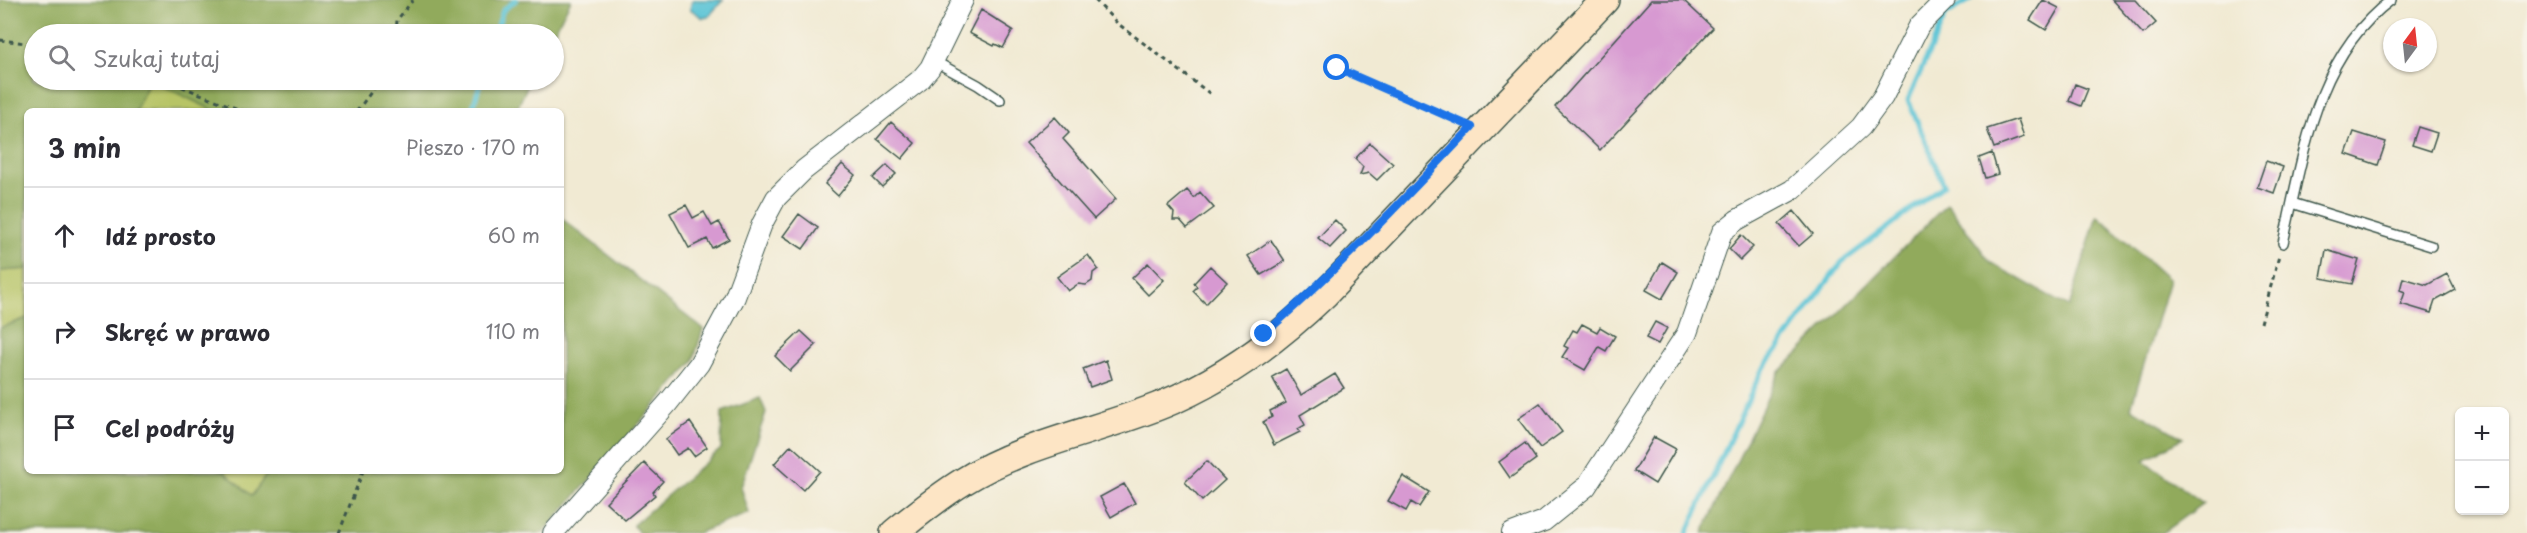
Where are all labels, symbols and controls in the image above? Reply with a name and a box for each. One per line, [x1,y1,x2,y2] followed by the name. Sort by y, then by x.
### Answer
[2383,18,2437,72] north arrow
[24,24,564,90] search box
[45,41,78,74] icon: search
[93,41,220,74] text: Szukaj tutaj
[1323,54,1349,80] route start
[48,128,121,167] text: 3 min
[406,132,540,162] text: Pieszo · 170 m
[48,219,81,252] icon: ahead
[105,219,216,252] text: Idź prosto
[488,220,540,250] text: 60 m
[48,315,81,348] icon: right
[105,315,270,348] text: Skręć w prawo
[486,316,540,346] text: 110 m
[1250,320,1276,346] route end
[2455,407,2509,515] map controls
[2455,407,2509,461] button: +
[48,411,81,444] icon: arrive
[105,411,235,444] text: Cel podróży
[2455,461,2509,515] button: −

